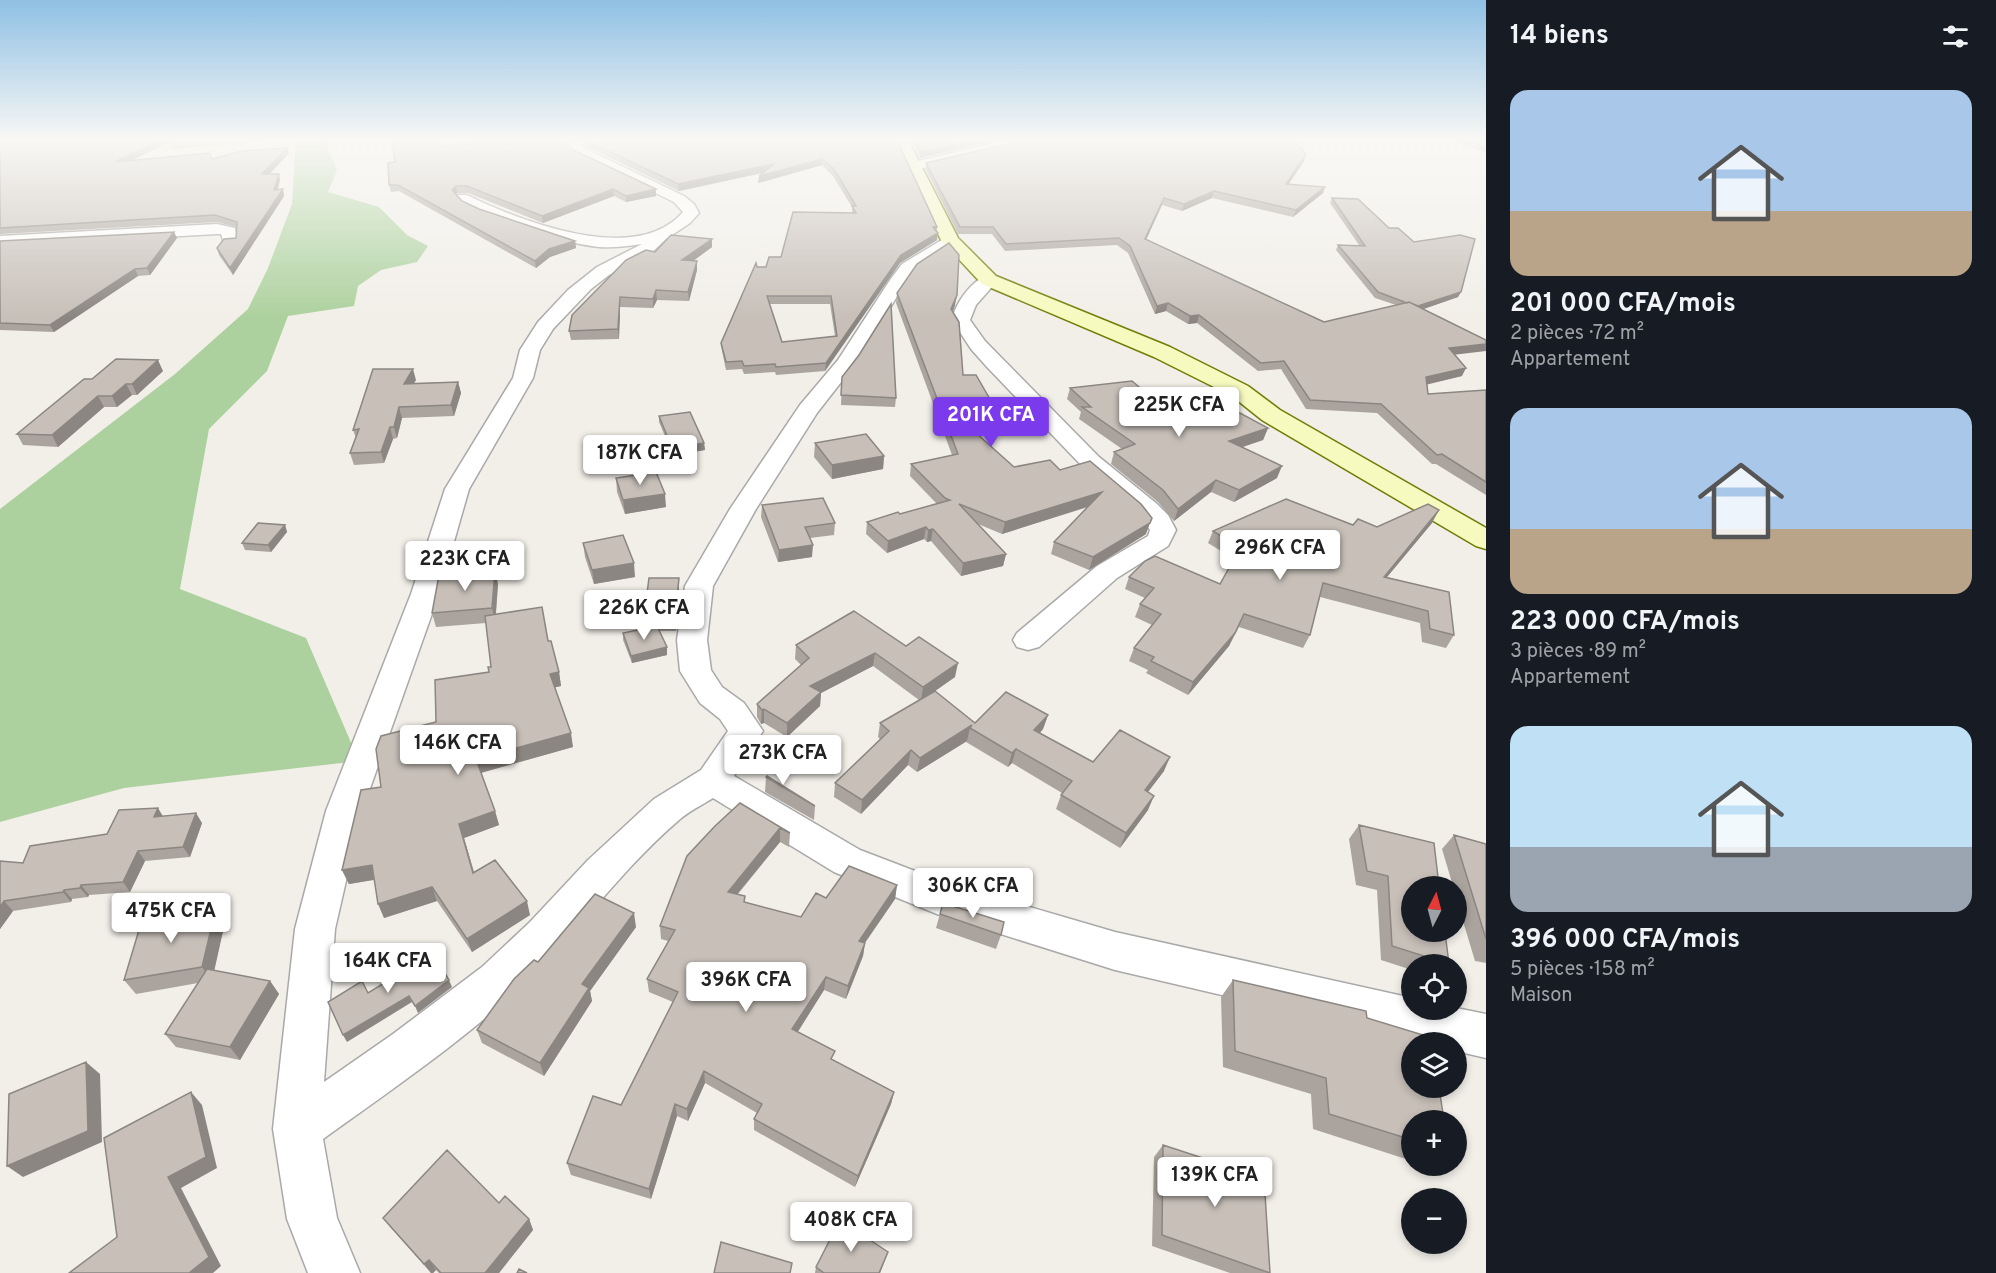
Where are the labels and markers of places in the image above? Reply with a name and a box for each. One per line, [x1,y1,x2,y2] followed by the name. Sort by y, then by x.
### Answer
[1117,387,1241,438] pin: 225K CFA
[929,397,1053,448] pin: 201K CFA
[578,435,702,486] pin: 187K CFA
[1218,530,1342,581] pin: 296K CFA
[403,541,527,592] pin: 223K CFA
[582,590,706,641] pin: 226K CFA
[396,725,520,776] pin: 146K CFA
[721,735,845,786] pin: 273K CFA
[911,868,1035,919] pin: 306K CFA
[109,893,233,944] pin: 475K CFA
[326,943,450,994] pin: 164K CFA
[684,962,808,1013] pin: 396K CFA
[1153,1157,1277,1208] pin: 139K CFA
[789,1202,913,1253] pin: 408K CFA

